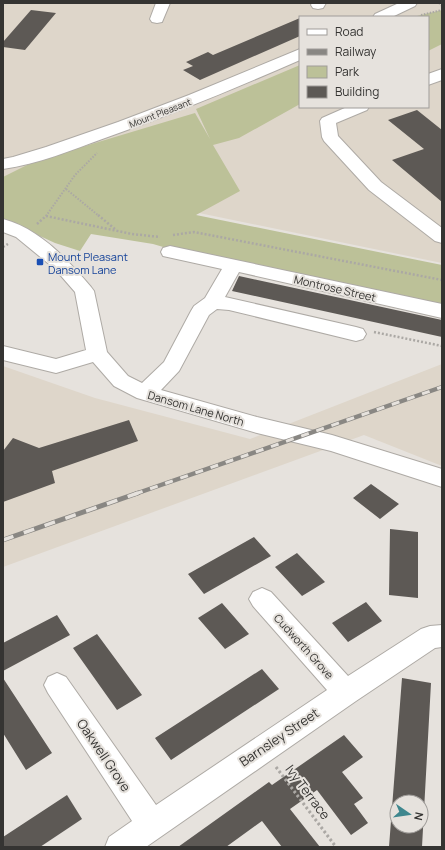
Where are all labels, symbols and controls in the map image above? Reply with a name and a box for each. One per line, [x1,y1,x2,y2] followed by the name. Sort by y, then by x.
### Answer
[299,16,429,108] legend
[335,23,363,40] text: Road
[335,43,377,60] text: Railway
[335,63,360,80] text: Park
[335,83,379,100] text: Building
[127,95,193,131] street label: Mount Pleasant
[48,249,128,277] place label: Mount Pleasant Dansom Lane
[35,257,45,267] marker: Mount Pleasant Dansom Lane
[293,271,377,305] street label: Montrose Street
[146,387,246,429] street label: Dansom Lane North
[271,610,338,682] street label: Cudworth Grove
[236,704,322,770] street label: Barnsley Street
[73,715,135,795] street label: Oakwell Grove
[281,761,335,823] street label: Ivy Terrace
[389,794,429,834] north arrow
[411,811,427,822] text: N

